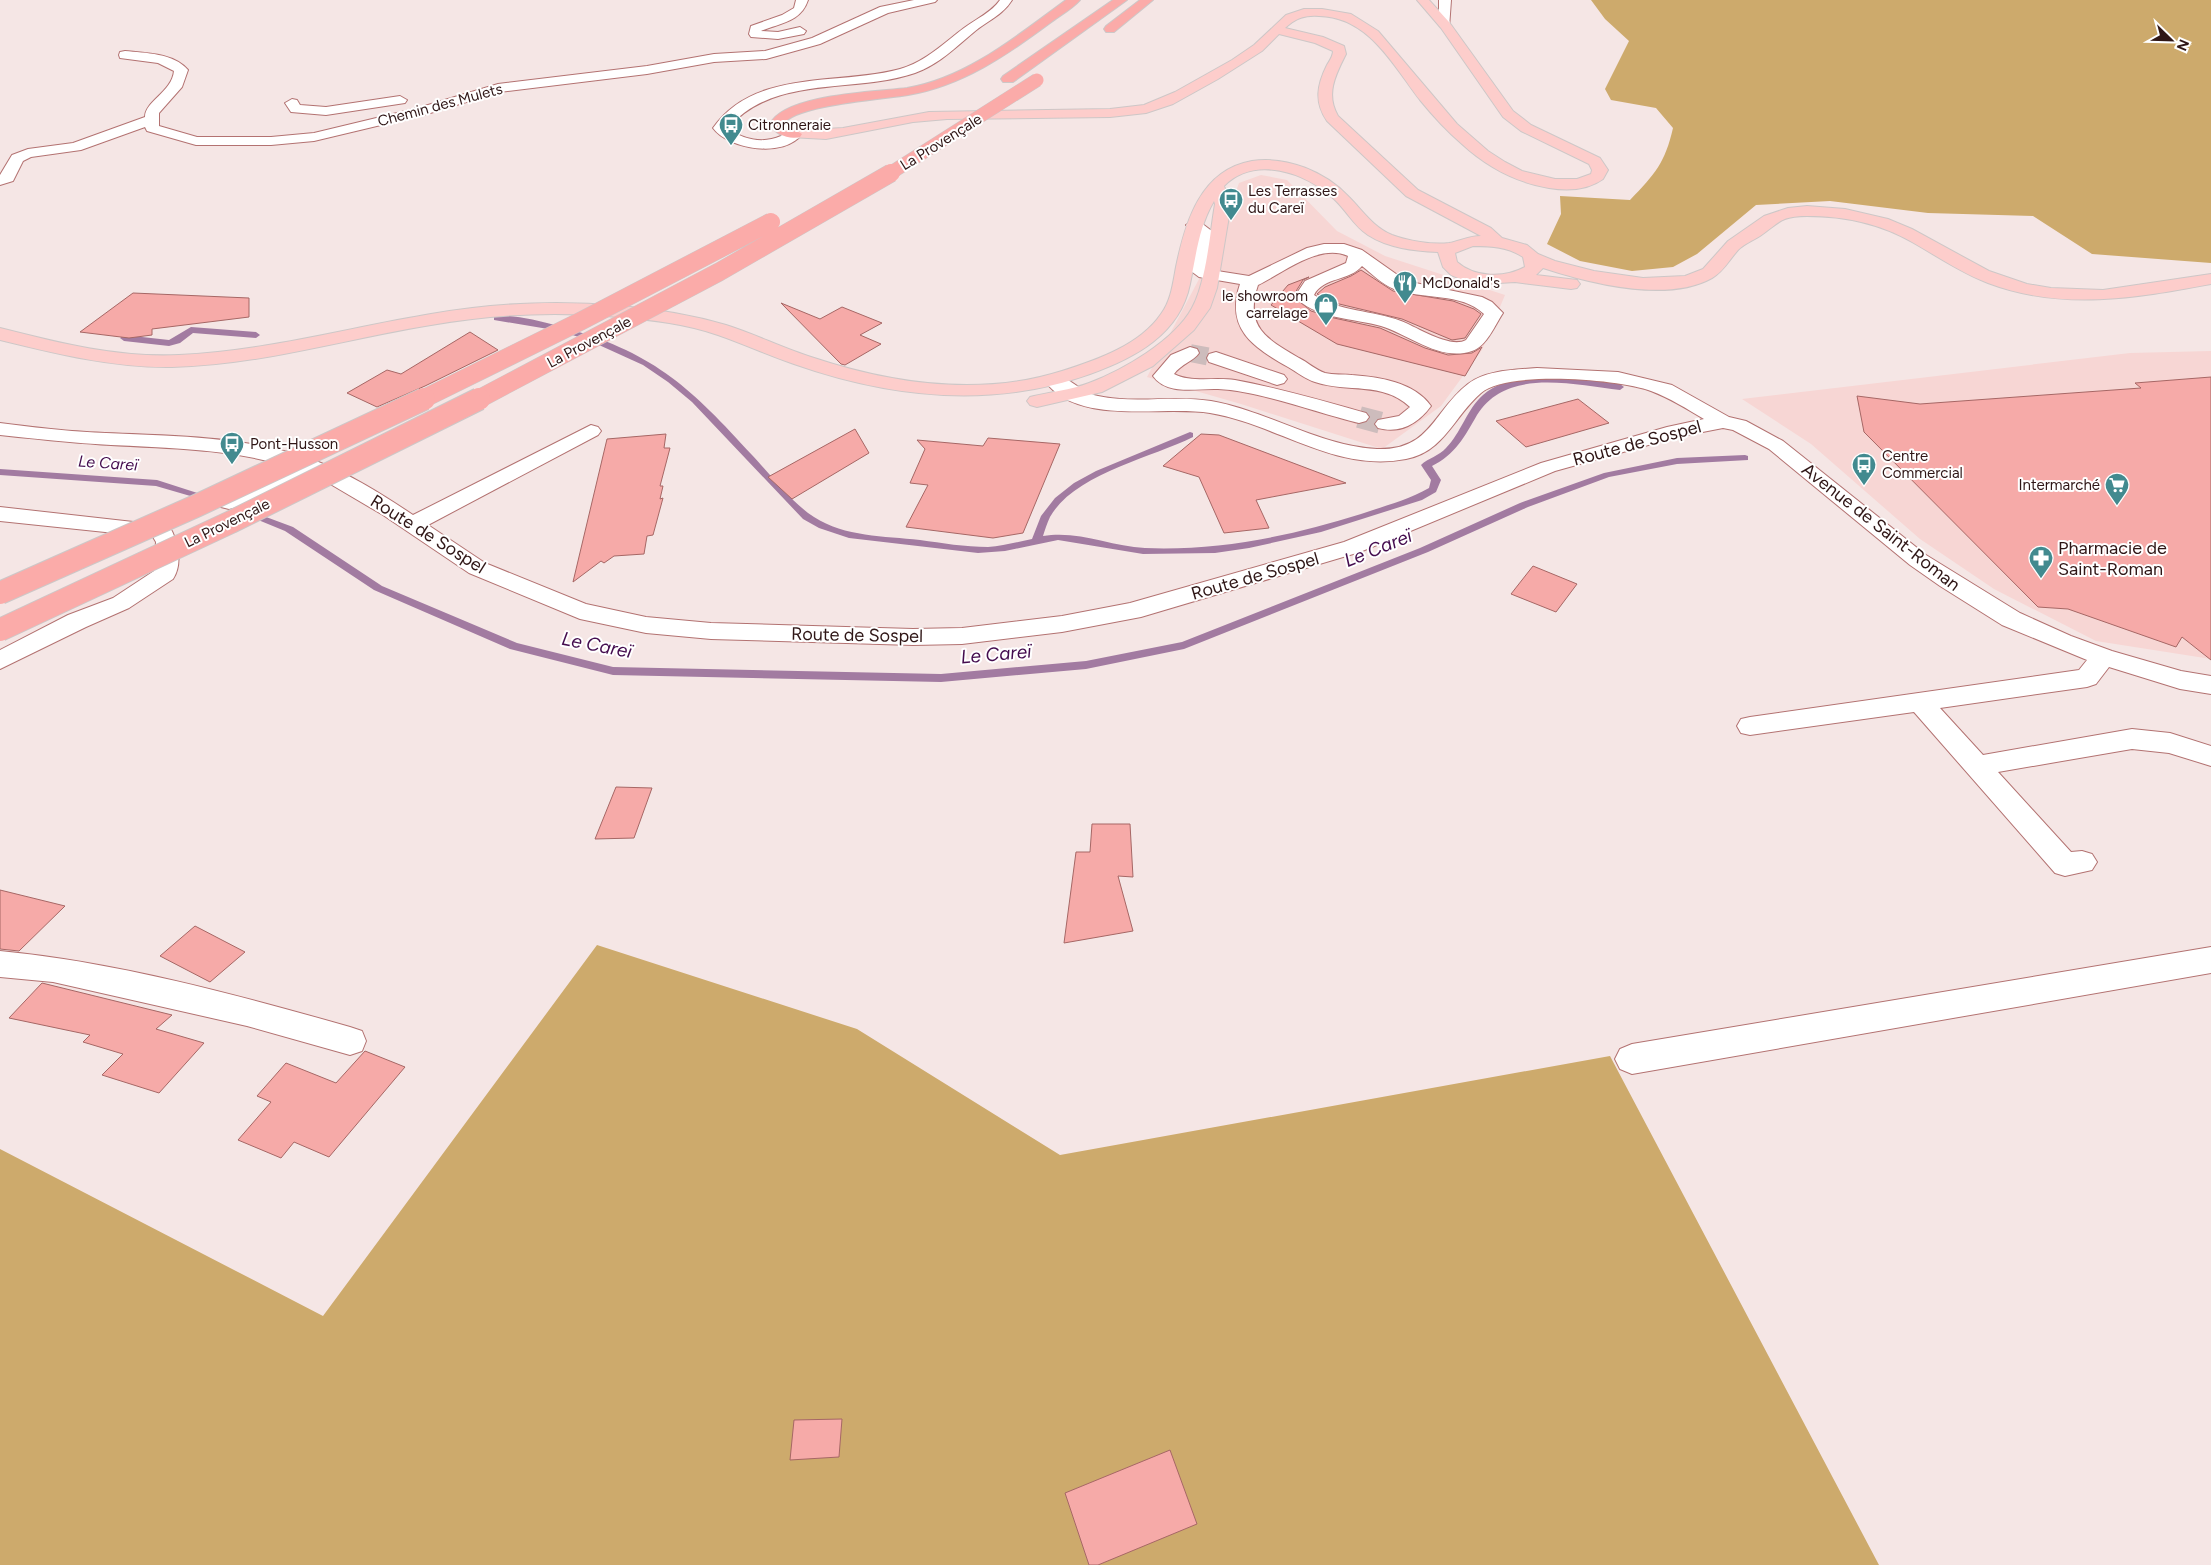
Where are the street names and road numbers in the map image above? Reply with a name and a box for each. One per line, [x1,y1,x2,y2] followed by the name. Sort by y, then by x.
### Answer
[376,80,504,130] street label: Chemin des Mulets
[897,110,985,174] street label: La Provençale
[544,312,634,372] street label: La Provençale
[1570,415,1704,471] street label: Route de Sospel
[1797,458,1965,596] street label: Avenue de Saint-Roman
[366,490,490,578] street label: Route de Sospel
[181,495,273,551] street label: La Provençale
[1189,547,1321,605] street label: Route de Sospel
[791,623,923,647] street label: Route de Sospel

